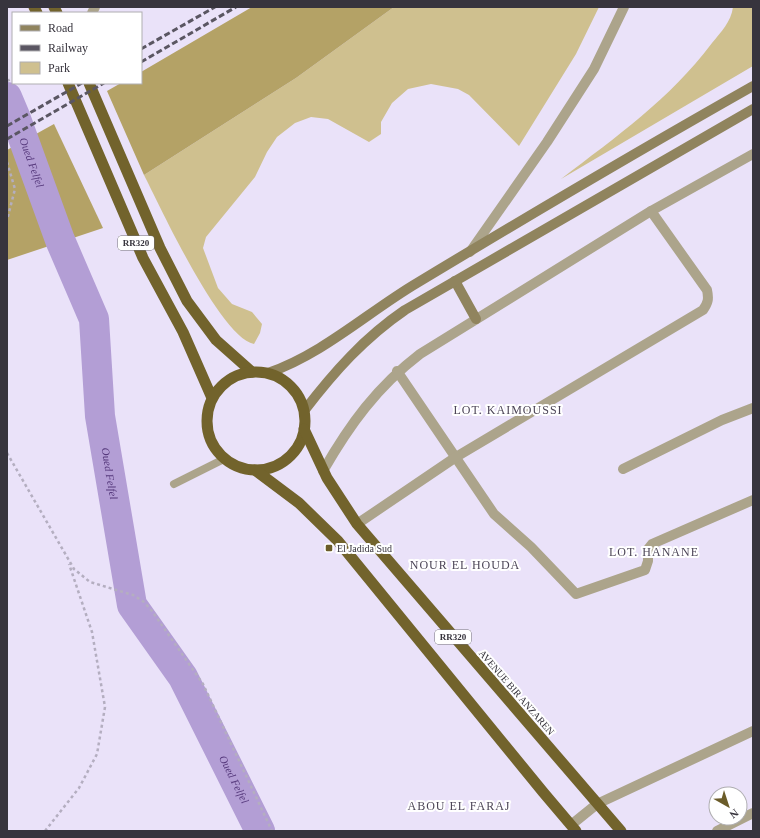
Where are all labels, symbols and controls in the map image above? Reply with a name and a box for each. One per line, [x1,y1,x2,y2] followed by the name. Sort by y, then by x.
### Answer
[12,12,142,84] legend
[48,21,73,35] text: Road
[48,41,88,55] text: Railway
[48,61,70,75] text: Park
[17,136,46,189] water label: Oued Felfel
[118,236,154,250] road number: RR320
[453,403,563,417] district label: LOT. KAIMOUSSI
[99,447,120,500] water label: Oued Felfel
[324,543,334,553] marker: El Jadida Sud
[337,543,392,554] place label: El Jadida Sud
[609,545,699,559] district label: LOT. HANANE
[410,558,520,572] district label: NOUR EL HOUDA
[435,630,471,644] road number: RR320
[477,648,556,737] street label: AVENUE BIR ANZAREN
[217,753,251,805] water label: Oued Felfel
[708,786,748,826] north arrow
[407,799,511,813] district label: ABOU EL FARAJ
[727,807,741,821] text: N

